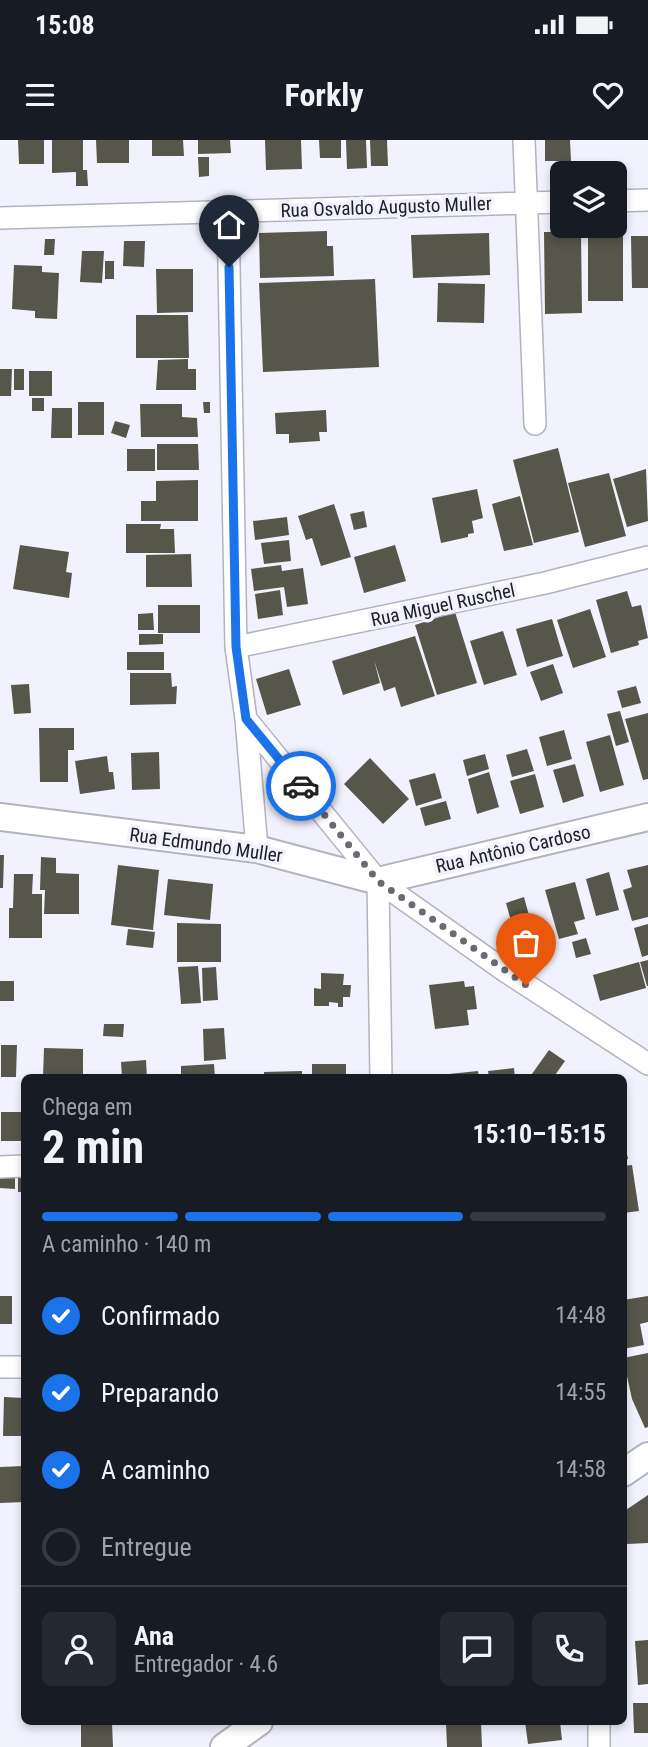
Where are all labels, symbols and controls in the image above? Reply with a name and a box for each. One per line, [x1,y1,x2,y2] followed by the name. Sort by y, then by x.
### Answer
[35,10,95,40] text: 15:08
[21,76,59,114] icon: menu
[284,76,364,114] text: Forkly
[589,76,627,114] icon: heart
[550,161,627,238] map controls
[550,161,627,238] button: layers
[280,192,492,222] street label: Rua Osvaldo Augusto Muller
[199,195,259,267] pin
[210,206,248,244] icon: home
[369,578,517,632] street label: Rua Miguel Ruschel
[266,751,336,821] courier
[282,767,320,805] icon: car
[433,820,593,878] street label: Rua Antônio Cardoso
[128,823,284,867] street label: Rua Edmundo Muller
[496,913,556,985] pin
[507,924,545,962] icon: bag
[42,1094,133,1121] text: Chega em
[472,1119,606,1149] text: 15:10–15:15
[42,1120,144,1174] text: 2 min
[42,1231,211,1258] text: A caminho · 140 m
[42,1297,80,1335] icon: check
[101,1301,220,1331] text: Confirmado
[555,1302,606,1329] text: 14:48
[42,1374,80,1412] icon: check
[101,1378,219,1408] text: Preparando
[555,1379,606,1406] text: 14:55
[42,1451,80,1489] icon: check
[101,1455,210,1485] text: A caminho
[555,1456,606,1483] text: 14:58
[101,1532,192,1562] text: Entregue
[42,1612,116,1686] button: person
[440,1612,514,1686] button: chat
[532,1612,606,1686] button: phone
[134,1621,174,1651] text: Ana
[134,1651,278,1678] text: Entregador · 4.6

